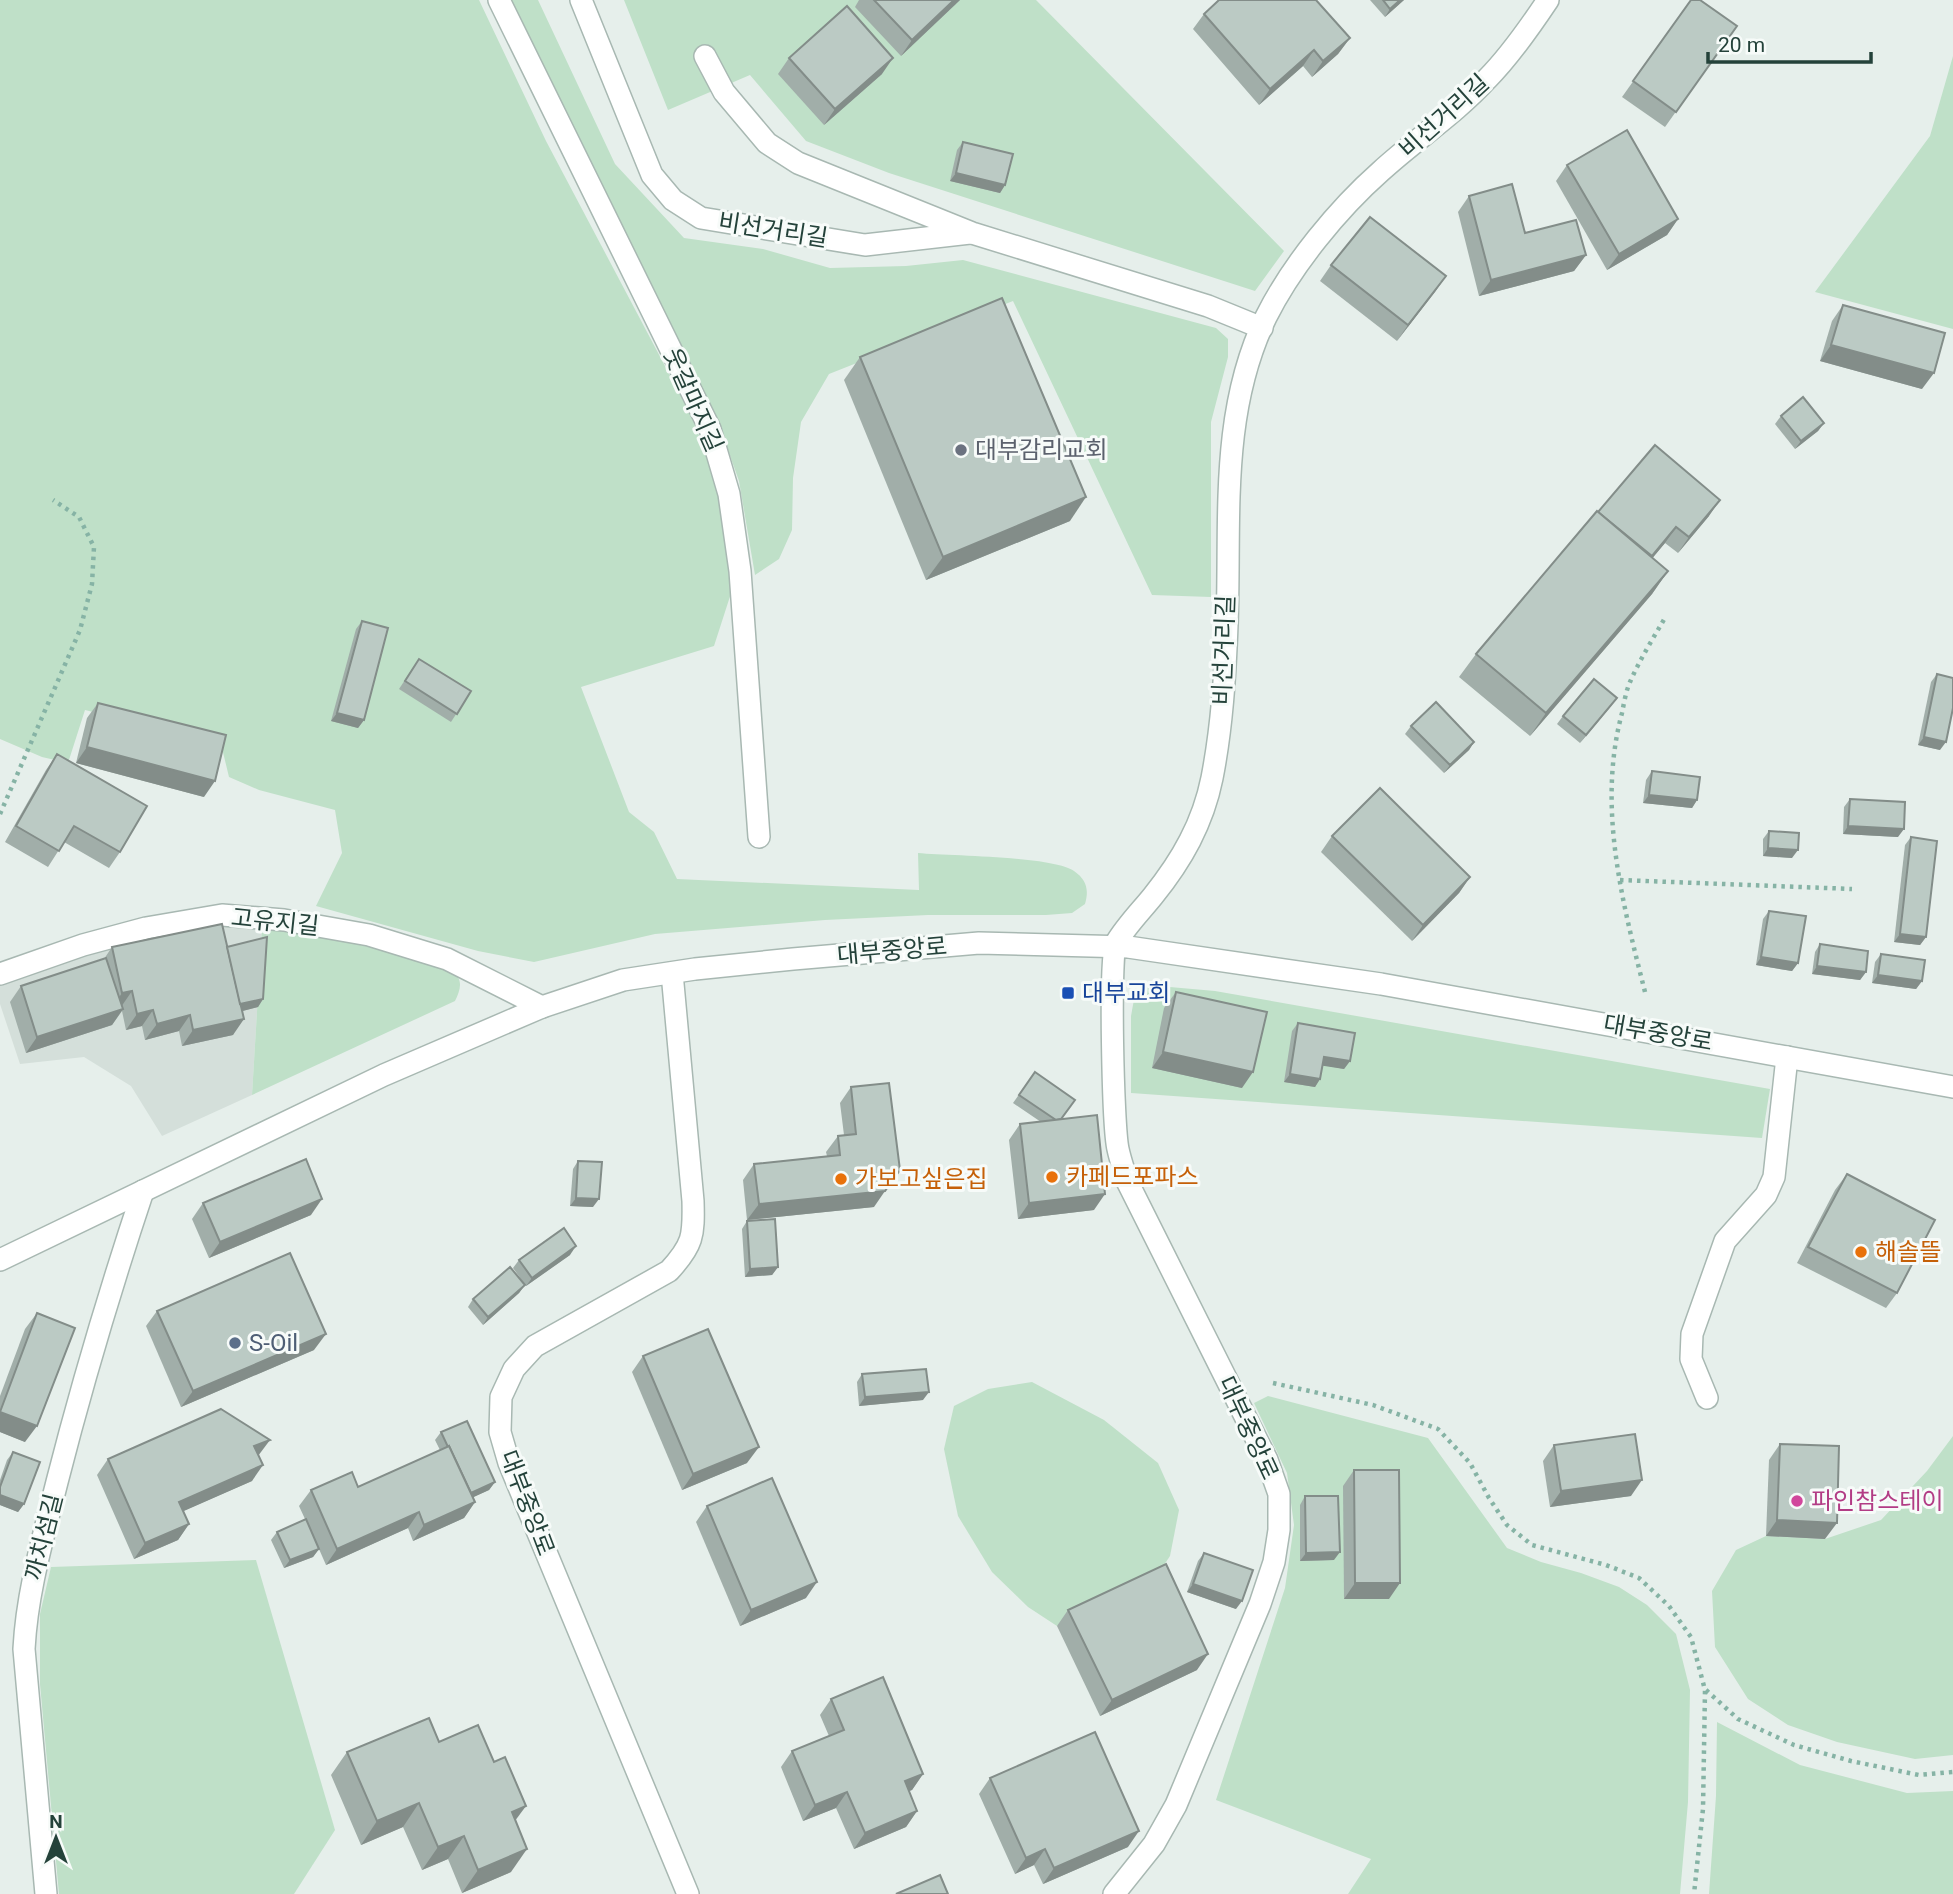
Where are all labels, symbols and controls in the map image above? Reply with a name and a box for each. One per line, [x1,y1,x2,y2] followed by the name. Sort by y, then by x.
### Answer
[1708,21,1871,65] scale bar
[1718,33,1765,57] text: 20 m
[1394,69,1494,163] street label: 비선거리길
[716,208,830,252] street label: 비선거리길
[658,344,728,456] street label: 웃갈마지길
[975,436,1107,464] place label: 대부감리교회
[953,442,969,458] marker: 대부감리교회
[1208,594,1240,706] street label: 비선거리길
[230,903,320,941] street label: 고유지길
[836,932,948,970] street label: 대부중앙로
[1082,979,1170,1007] place label: 대부교회
[1060,985,1076,1001] marker: 대부교회
[1601,1010,1715,1056] street label: 대부중앙로
[1066,1163,1198,1191] place label: 카페드포파스
[855,1165,987,1193] place label: 가보고싶은집
[1044,1169,1060,1185] marker: 카페드포파스
[833,1171,849,1187] marker: 가보고싶은집
[1875,1238,1941,1266] place label: 해솔뜰
[1853,1244,1869,1260] marker: 해솔뜰
[249,1329,298,1357] place label: S-Oil
[227,1335,243,1351] marker: S-Oil
[1212,1372,1284,1484] street label: 대부중앙로
[494,1446,560,1560] street label: 대부중앙로
[1811,1487,1943,1515] place label: 파인참스테이
[20,1491,68,1583] street label: 까치섬길
[1789,1493,1805,1509] marker: 파인참스테이
[21,1803,91,1873] north arrow
[49,1810,63,1833] text: N

